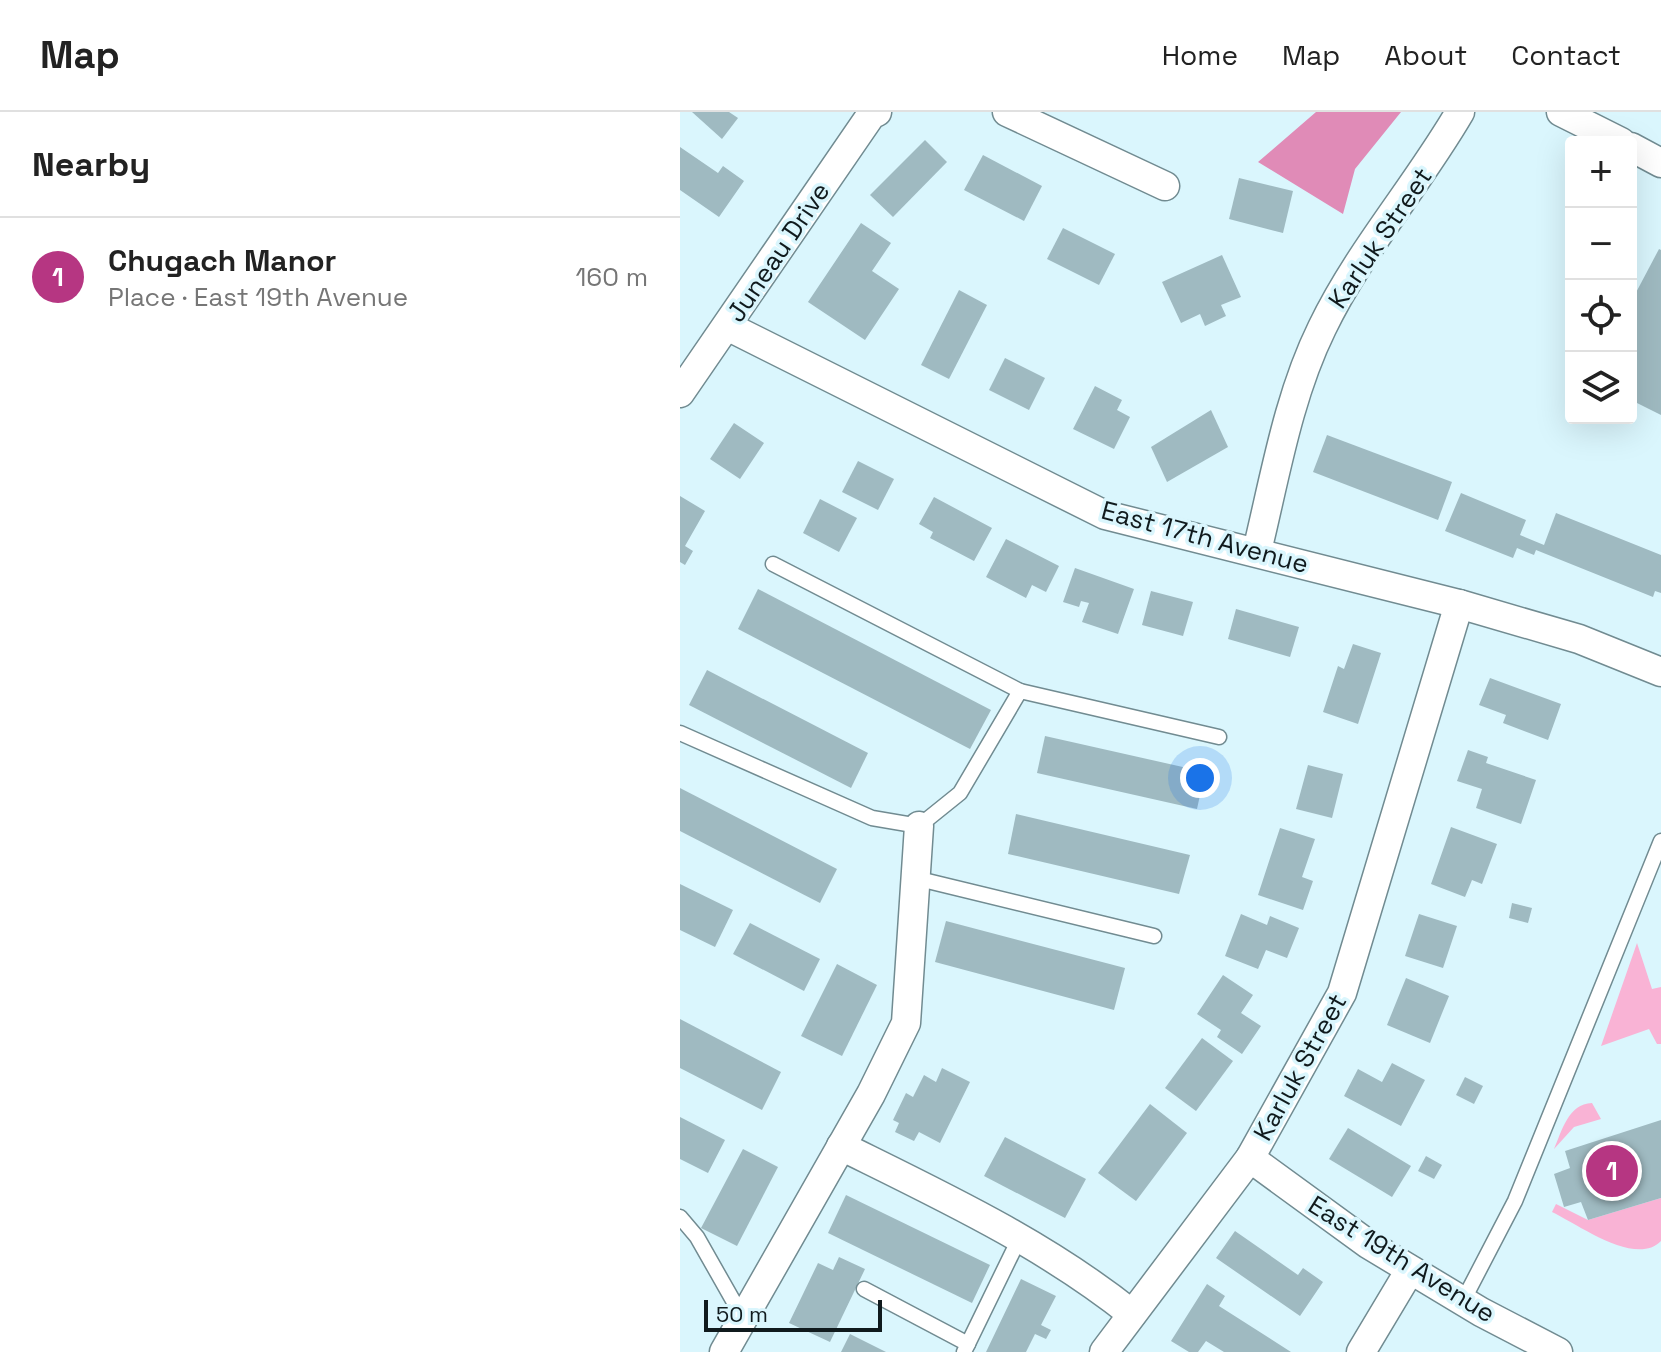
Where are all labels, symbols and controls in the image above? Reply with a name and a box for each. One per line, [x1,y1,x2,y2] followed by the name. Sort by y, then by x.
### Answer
[40,31,120,79] text: Map
[1162,37,1238,73] text: Home
[1282,37,1340,73] text: Map
[1384,37,1467,73] text: About
[1511,37,1621,73] text: Contact
[1565,136,1637,424] map controls
[1565,136,1637,208] button: +
[32,143,150,186] text: Nearby
[1320,161,1440,315] street label: Karluk Street
[719,176,837,328] street label: Juneau Drive
[1565,208,1637,280] button: −
[108,241,336,280] text: Chugach Manor
[52,260,64,294] text: 1
[576,260,648,294] text: 160 m
[108,280,408,314] text: Place · East 19th Avenue
[1565,280,1637,352] button: locate
[1565,352,1637,424] button: layers
[1098,493,1312,581] street label: East 17th Avenue
[1180,758,1220,798] your location
[1246,987,1354,1147] street label: Karluk Street
[1586,1141,1638,1201] pin: 1
[1302,1188,1502,1330] street label: East 19th Avenue
[704,1296,882,1332] scale bar
[716,1300,768,1328] text: 50 m

